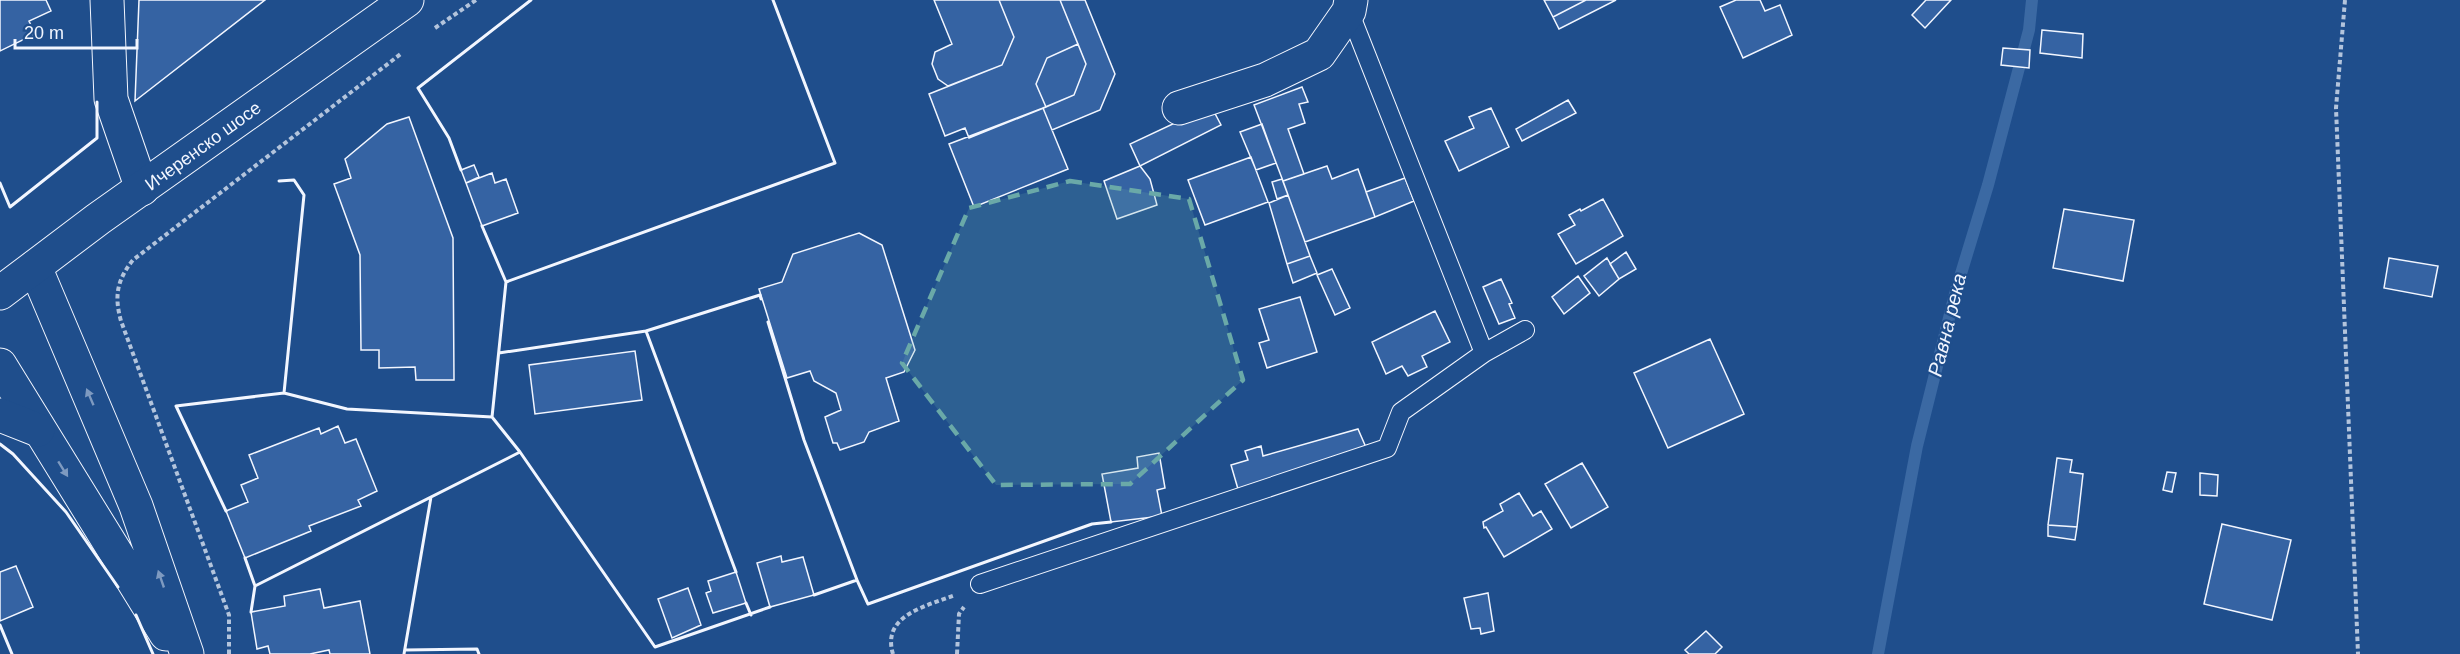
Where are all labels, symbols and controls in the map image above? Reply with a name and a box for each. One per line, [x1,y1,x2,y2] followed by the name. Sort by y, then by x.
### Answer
[15,12,136,50] scale bar
[24,23,64,43] text: 20 m
[141,97,265,195] street label: Ичеренско шосе
[1924,271,1970,379] water label: Равна река
[85,388,95,406] one-way arrow
[57,461,68,477] one-way arrow
[156,570,166,588] one-way arrow

